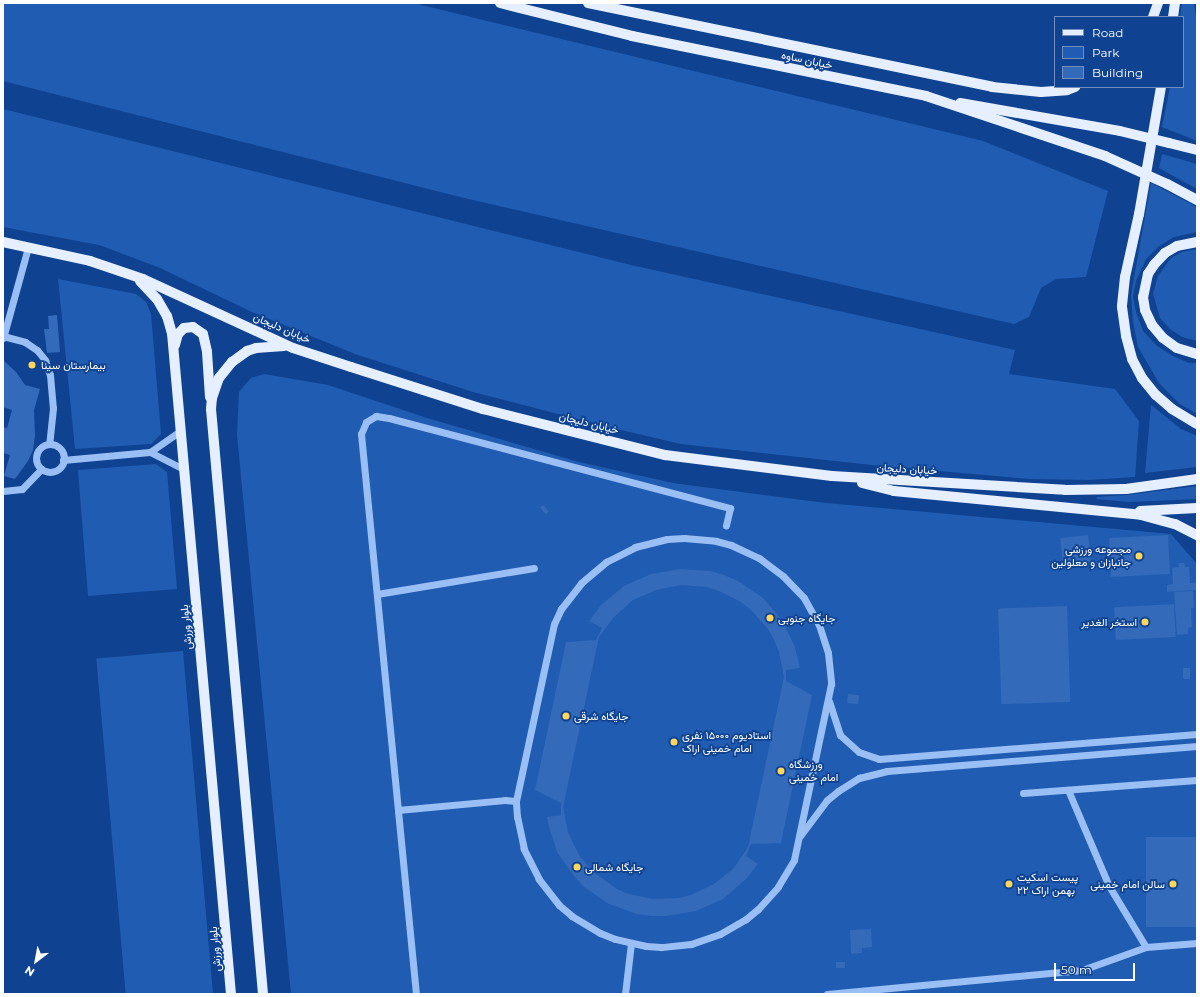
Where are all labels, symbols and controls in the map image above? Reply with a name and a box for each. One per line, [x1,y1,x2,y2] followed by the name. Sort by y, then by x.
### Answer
[1054,16,1184,88] legend
[1092,25,1123,40] text: Road
[1092,45,1119,60] text: Park
[780,48,834,72] street label: خیابان ساوه
[1092,65,1143,80] text: Building
[251,310,313,346] street label: خیابان دلیجان
[41,358,106,372] place label: بیمارستان سینا
[26,359,38,371] marker: بیمارستان سینا
[558,409,620,437] street label: خیابان دلیجان
[876,461,938,477] street label: خیابان دلیجان
[1051,543,1131,569] place label: مجموعه ورزشی جانبازان و معلولین
[1134,551,1144,561] marker: مجموعه ورزشی جانبازان و معلولین
[177,604,195,650] street label: بلوار ورزش
[778,611,836,625] place label: جایگاه جنوبی
[765,613,775,623] marker: جایگاه جنوبی
[1081,615,1137,629] place label: استخر الغدیر
[1140,617,1150,627] marker: استخر الغدیر
[574,709,629,723] place label: جایگاه شرقی
[561,711,571,721] marker: جایگاه شرقی
[682,729,771,755] place label: استادیوم ۱۵۰۰۰ نفری امام خمینی اراک
[669,737,679,747] marker: استادیوم ۱۵۰۰۰ نفری امام خمینی اراک
[789,758,838,784] place label: ورزشگاه امام خمینی
[776,766,786,776] marker: ورزشگاه امام خمینی
[585,860,643,874] place label: جایگاه شمالی
[572,862,582,872] marker: جایگاه شمالی
[1017,871,1078,897] place label: پیست اسکیت ۲۲ بهمن اراک
[1090,877,1165,891] place label: سالن امام خمینی
[1004,879,1014,889] marker: پیست اسکیت ۲۲ بهمن اراک
[1168,879,1178,889] marker: سالن امام خمینی
[206,926,224,972] street label: بلوار ورزش
[16,941,56,981] north arrow
[1056,955,1137,981] scale bar
[1061,962,1092,977] text: 50 m
[22,963,37,979] text: N

